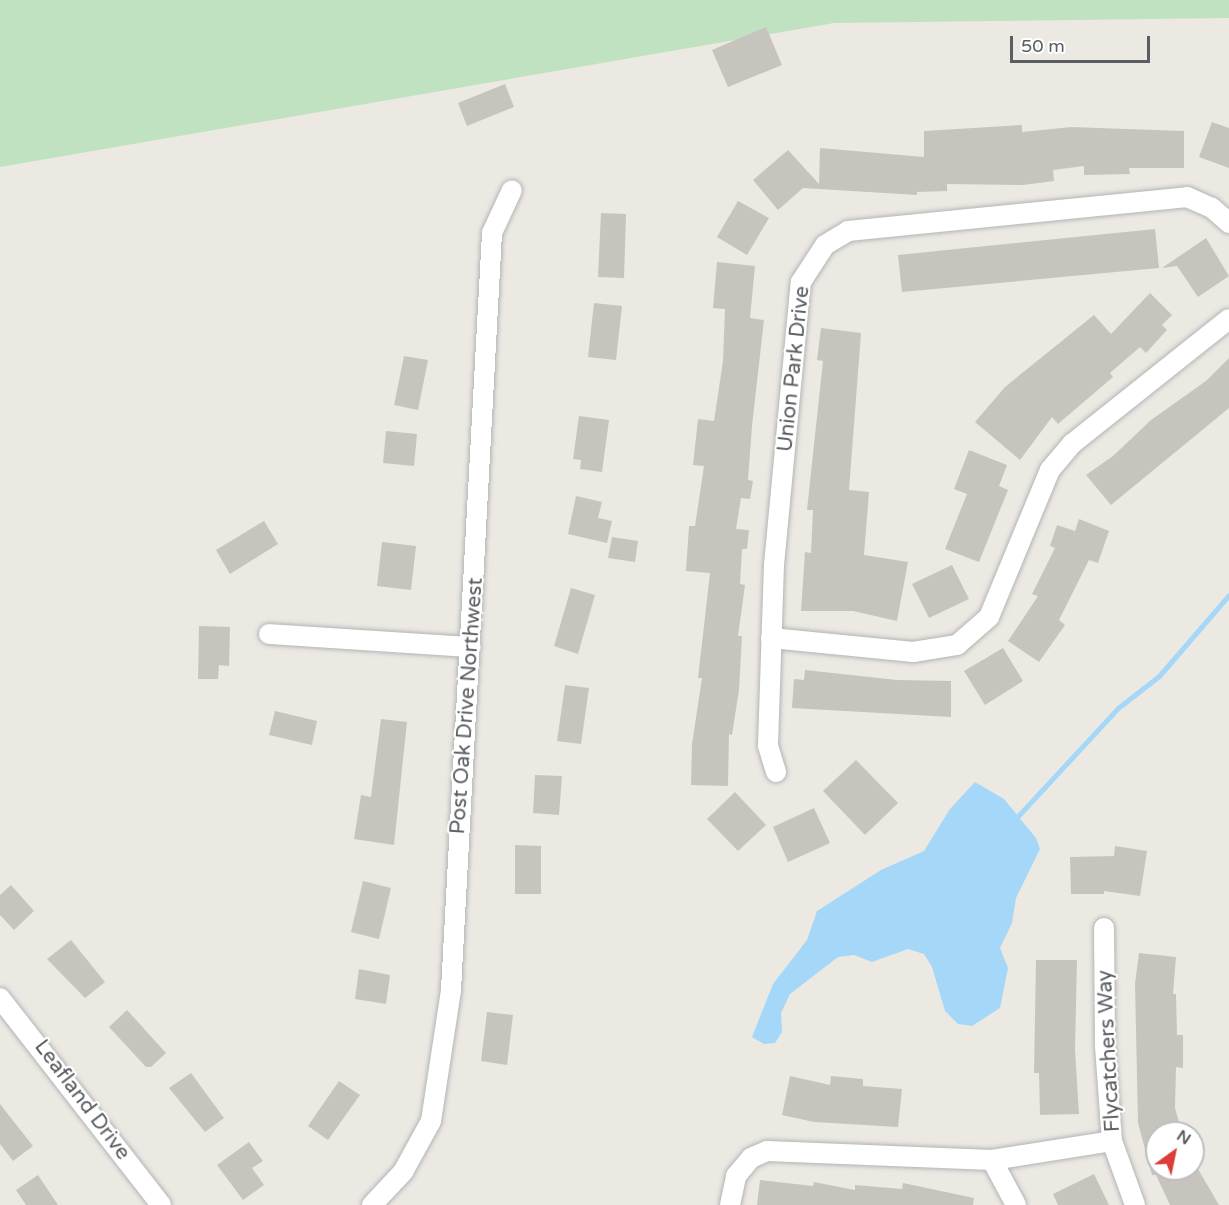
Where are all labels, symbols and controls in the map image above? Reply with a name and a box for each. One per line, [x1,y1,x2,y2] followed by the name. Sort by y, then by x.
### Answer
[1013,24,1152,62] scale bar
[1021,35,1065,57] text: 50 m
[773,285,815,453] street label: Union Park Drive
[445,577,489,835] street label: Post Oak Drive Northwest
[1092,969,1126,1133] street label: Flycatchers Way
[29,1035,135,1165] street label: Leafland Drive
[1145,1121,1205,1181] north arrow
[1173,1126,1195,1149] text: N

